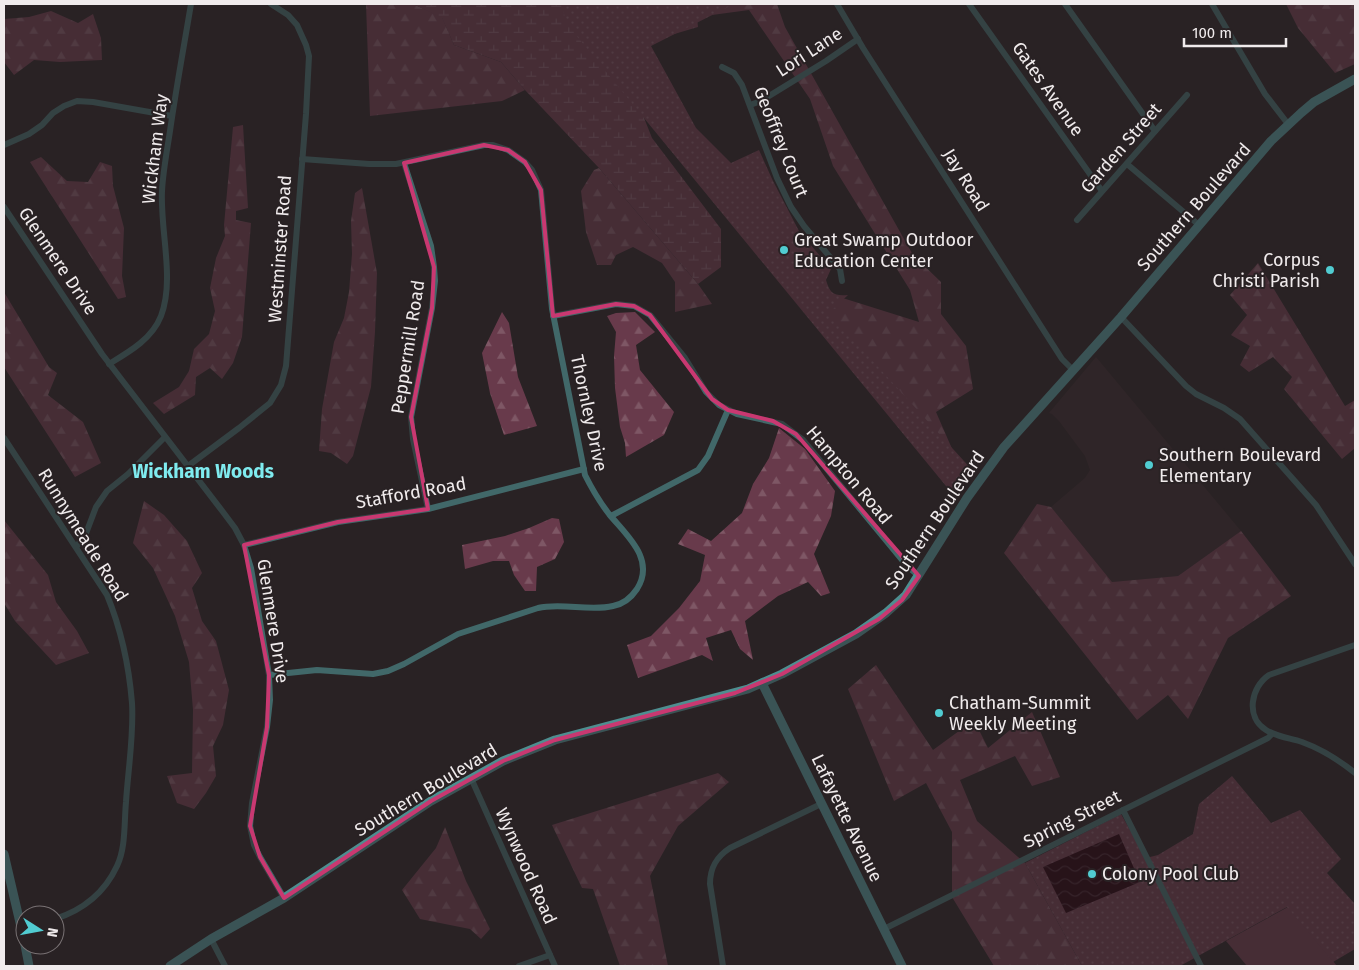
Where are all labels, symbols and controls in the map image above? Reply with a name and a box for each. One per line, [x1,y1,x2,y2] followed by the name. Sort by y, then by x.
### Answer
[1184,15,1286,47] scale bar
[772,22,846,82] street label: Lori Lane
[1192,24,1232,42] text: 100 m
[1007,38,1089,140] street label: Gates Avenue
[749,83,813,201] street label: Geoffrey Court
[137,92,173,205] street label: Wickham Way
[1076,98,1166,198] street label: Garden Street
[1132,139,1256,275] street label: Southern Boulevard
[938,144,994,216] street label: Jay Road
[264,174,296,324] street label: Westminster Road
[14,203,102,319] street label: Glenmere Drive
[794,229,974,272] place label: Great Swamp Outdoor Education Center
[778,244,790,256] marker: Great Swamp Outdoor Education Center
[1213,249,1320,292] place label: Corpus Christi Parish
[1324,264,1336,276] marker: Corpus Christi Parish
[387,279,429,415] street label: Peppermill Road
[566,353,612,473] street label: Thornley Drive
[801,421,897,529] street label: Hampton Road
[1159,444,1321,487] place label: Southern Boulevard Elementary
[880,447,990,593] street label: Southern Boulevard
[1143,459,1155,471] marker: Southern Boulevard Elementary
[132,460,274,483] district label: Wickham Woods
[33,464,133,606] street label: Runnymeade Road
[354,472,468,514] street label: Stafford Road
[252,557,294,685] street label: Glenmere Drive
[949,692,1091,735] place label: Chatham-Summit Weekly Meeting
[933,707,945,719] marker: Chatham-Summit Weekly Meeting
[351,739,501,841] street label: Southern Boulevard
[807,751,887,885] street label: Lafayette Avenue
[1020,785,1125,853] street label: Spring Street
[490,804,562,928] street label: Wynwood Road
[1102,863,1239,885] place label: Colony Pool Club
[1086,868,1098,880] marker: Colony Pool Club
[15,905,65,955] north arrow
[43,926,62,939] text: N

